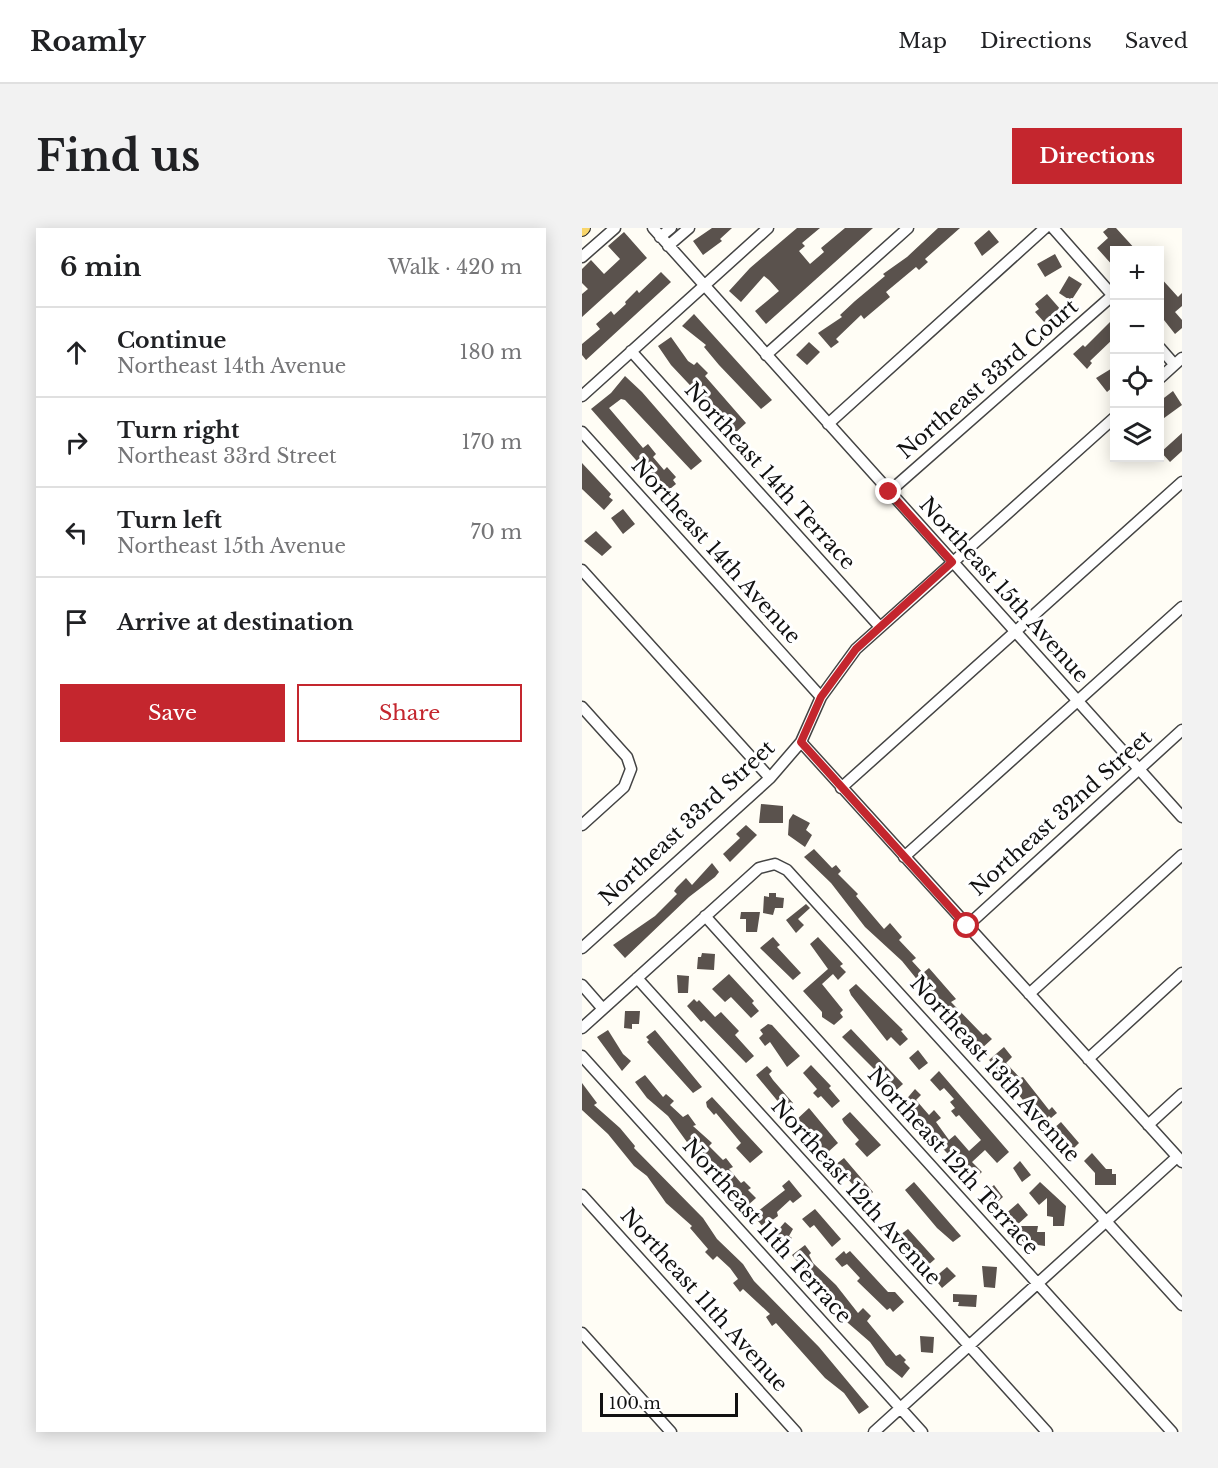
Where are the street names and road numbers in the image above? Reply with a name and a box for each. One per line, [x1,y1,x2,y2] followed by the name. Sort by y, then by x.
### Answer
[893,294,1083,464] street label: Northeast 33rd Court
[679,377,861,575] street label: Northeast 14th Terrace
[626,453,806,649] street label: Northeast 14th Avenue
[914,492,1094,688] street label: Northeast 15th Avenue
[965,725,1157,901] street label: Northeast 32nd Street
[594,735,780,911] street label: Northeast 33rd Street
[905,971,1085,1167] street label: Northeast 13th Avenue
[862,1062,1044,1260] street label: Northeast 12th Terrace
[766,1094,946,1290] street label: Northeast 12th Avenue
[677,1133,857,1329] street label: Northeast 11th Terrace
[615,1203,793,1397] street label: Northeast 11th Avenue

